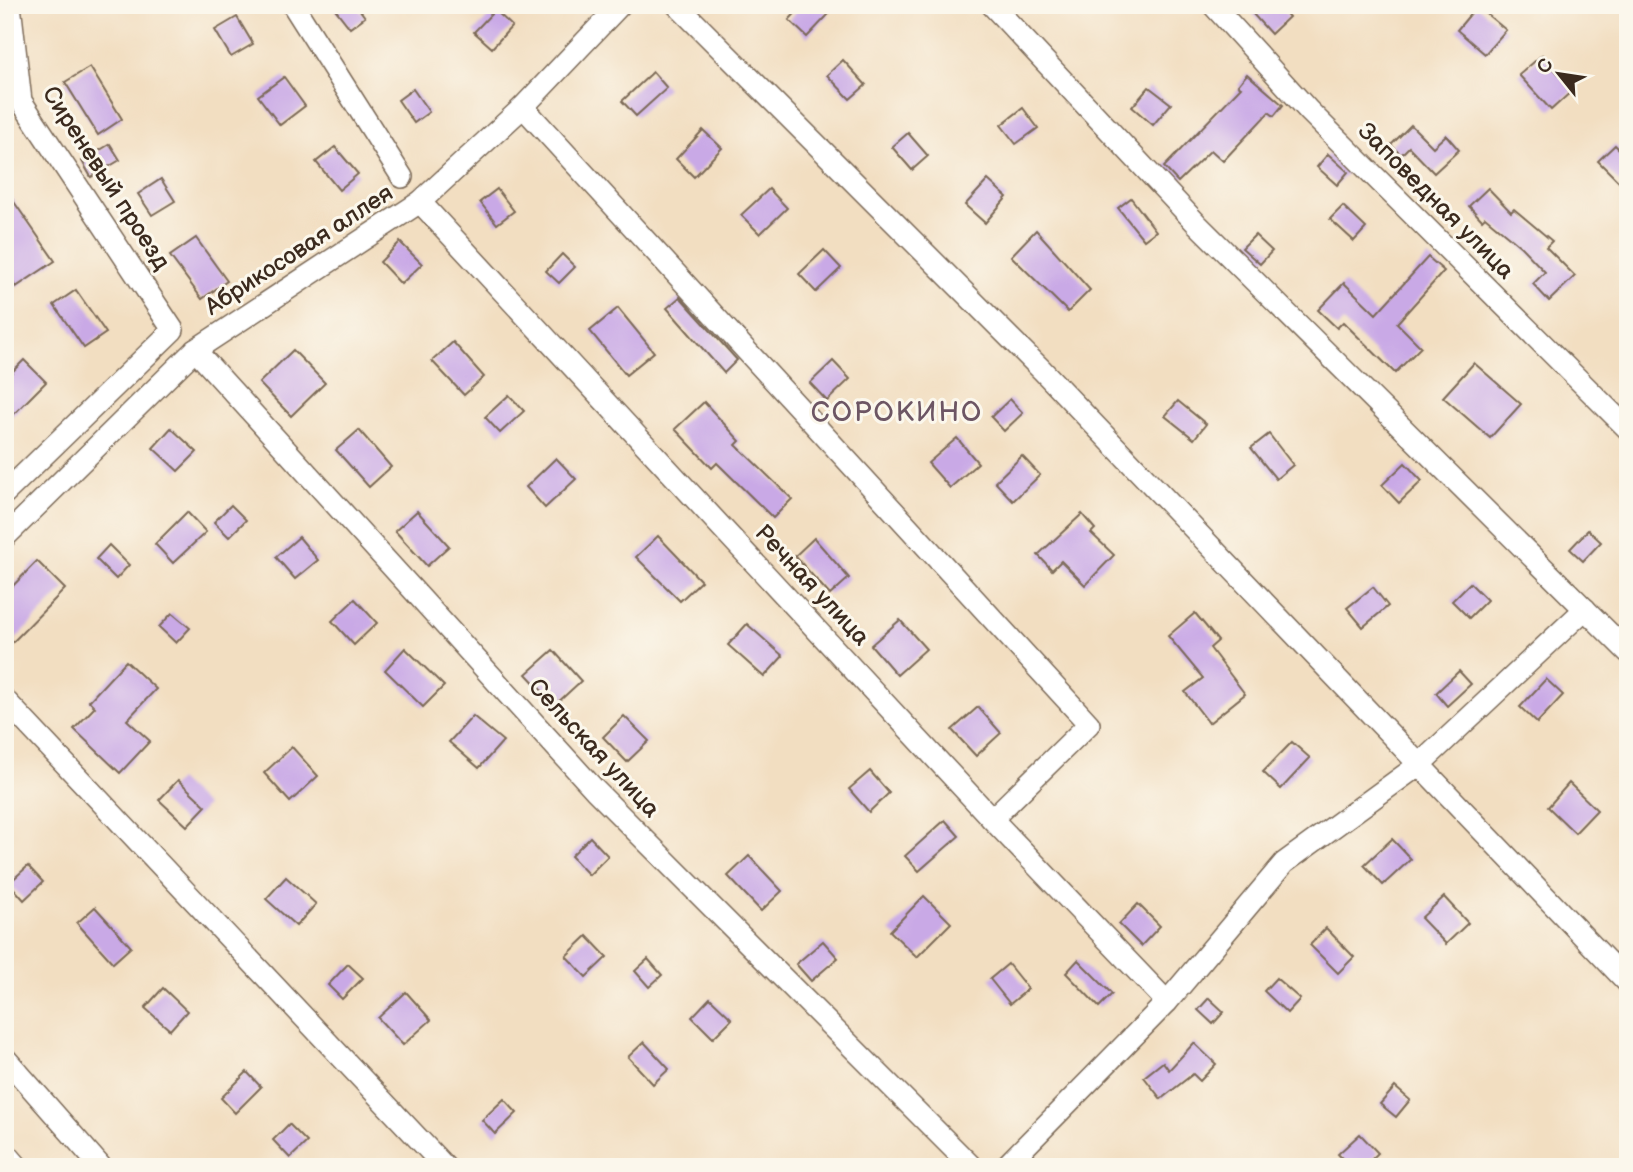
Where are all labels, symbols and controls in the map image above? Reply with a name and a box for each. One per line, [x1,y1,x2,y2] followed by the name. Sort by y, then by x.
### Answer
[1524,38,1594,108] north arrow
[1532,55,1559,78] text: С
[36,81,176,276] street label: Сиреневый проезд
[1352,117,1520,285] street label: Заповедная улица
[199,178,399,322] street label: Абрикосовая аллея
[811,396,983,429] district label: СОРОКИНО
[749,518,875,652] street label: Речная улица
[522,672,666,824] street label: Сельская улица

